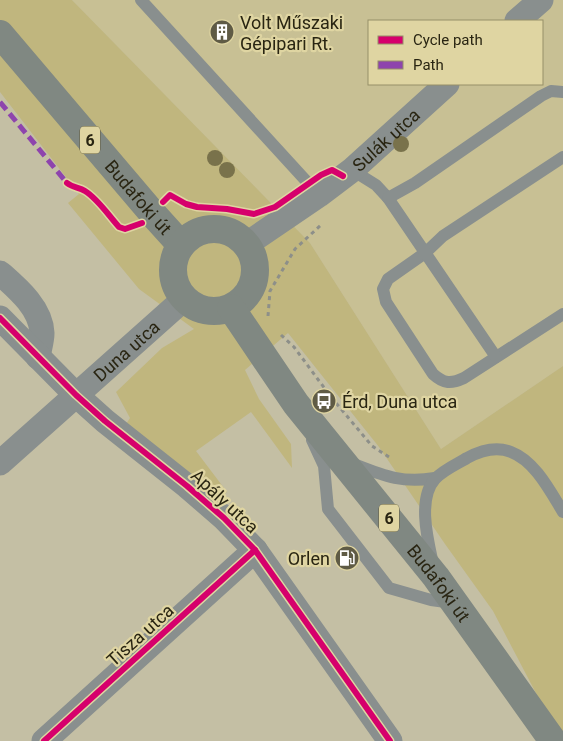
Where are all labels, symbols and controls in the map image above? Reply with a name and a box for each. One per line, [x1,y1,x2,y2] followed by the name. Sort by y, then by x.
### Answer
[240,12,343,54] place label: Volt Műszaki Gépipari Rt.
[209,19,235,45] building icon: Volt Műszaki Gépipari Rt.
[368,20,543,85] legend
[413,31,483,49] text: Cycle path
[413,56,444,74] text: Path
[348,104,424,175] street label: Sulák utca
[80,126,100,154] road number: 6
[101,155,177,239] street label: Budafoki út
[89,316,163,385] street label: Duna utca
[311,388,337,414] bus stop icon: Érd, Duna utca
[342,391,457,412] place label: Érd, Duna utca
[187,465,263,537] street label: Apály utca
[379,504,399,532] road number: 6
[403,540,475,626] street label: Budafoki út
[334,545,360,571] fuel station icon: Orlen
[288,548,330,569] place label: Orlen
[102,600,178,670] street label: Tisza utca

